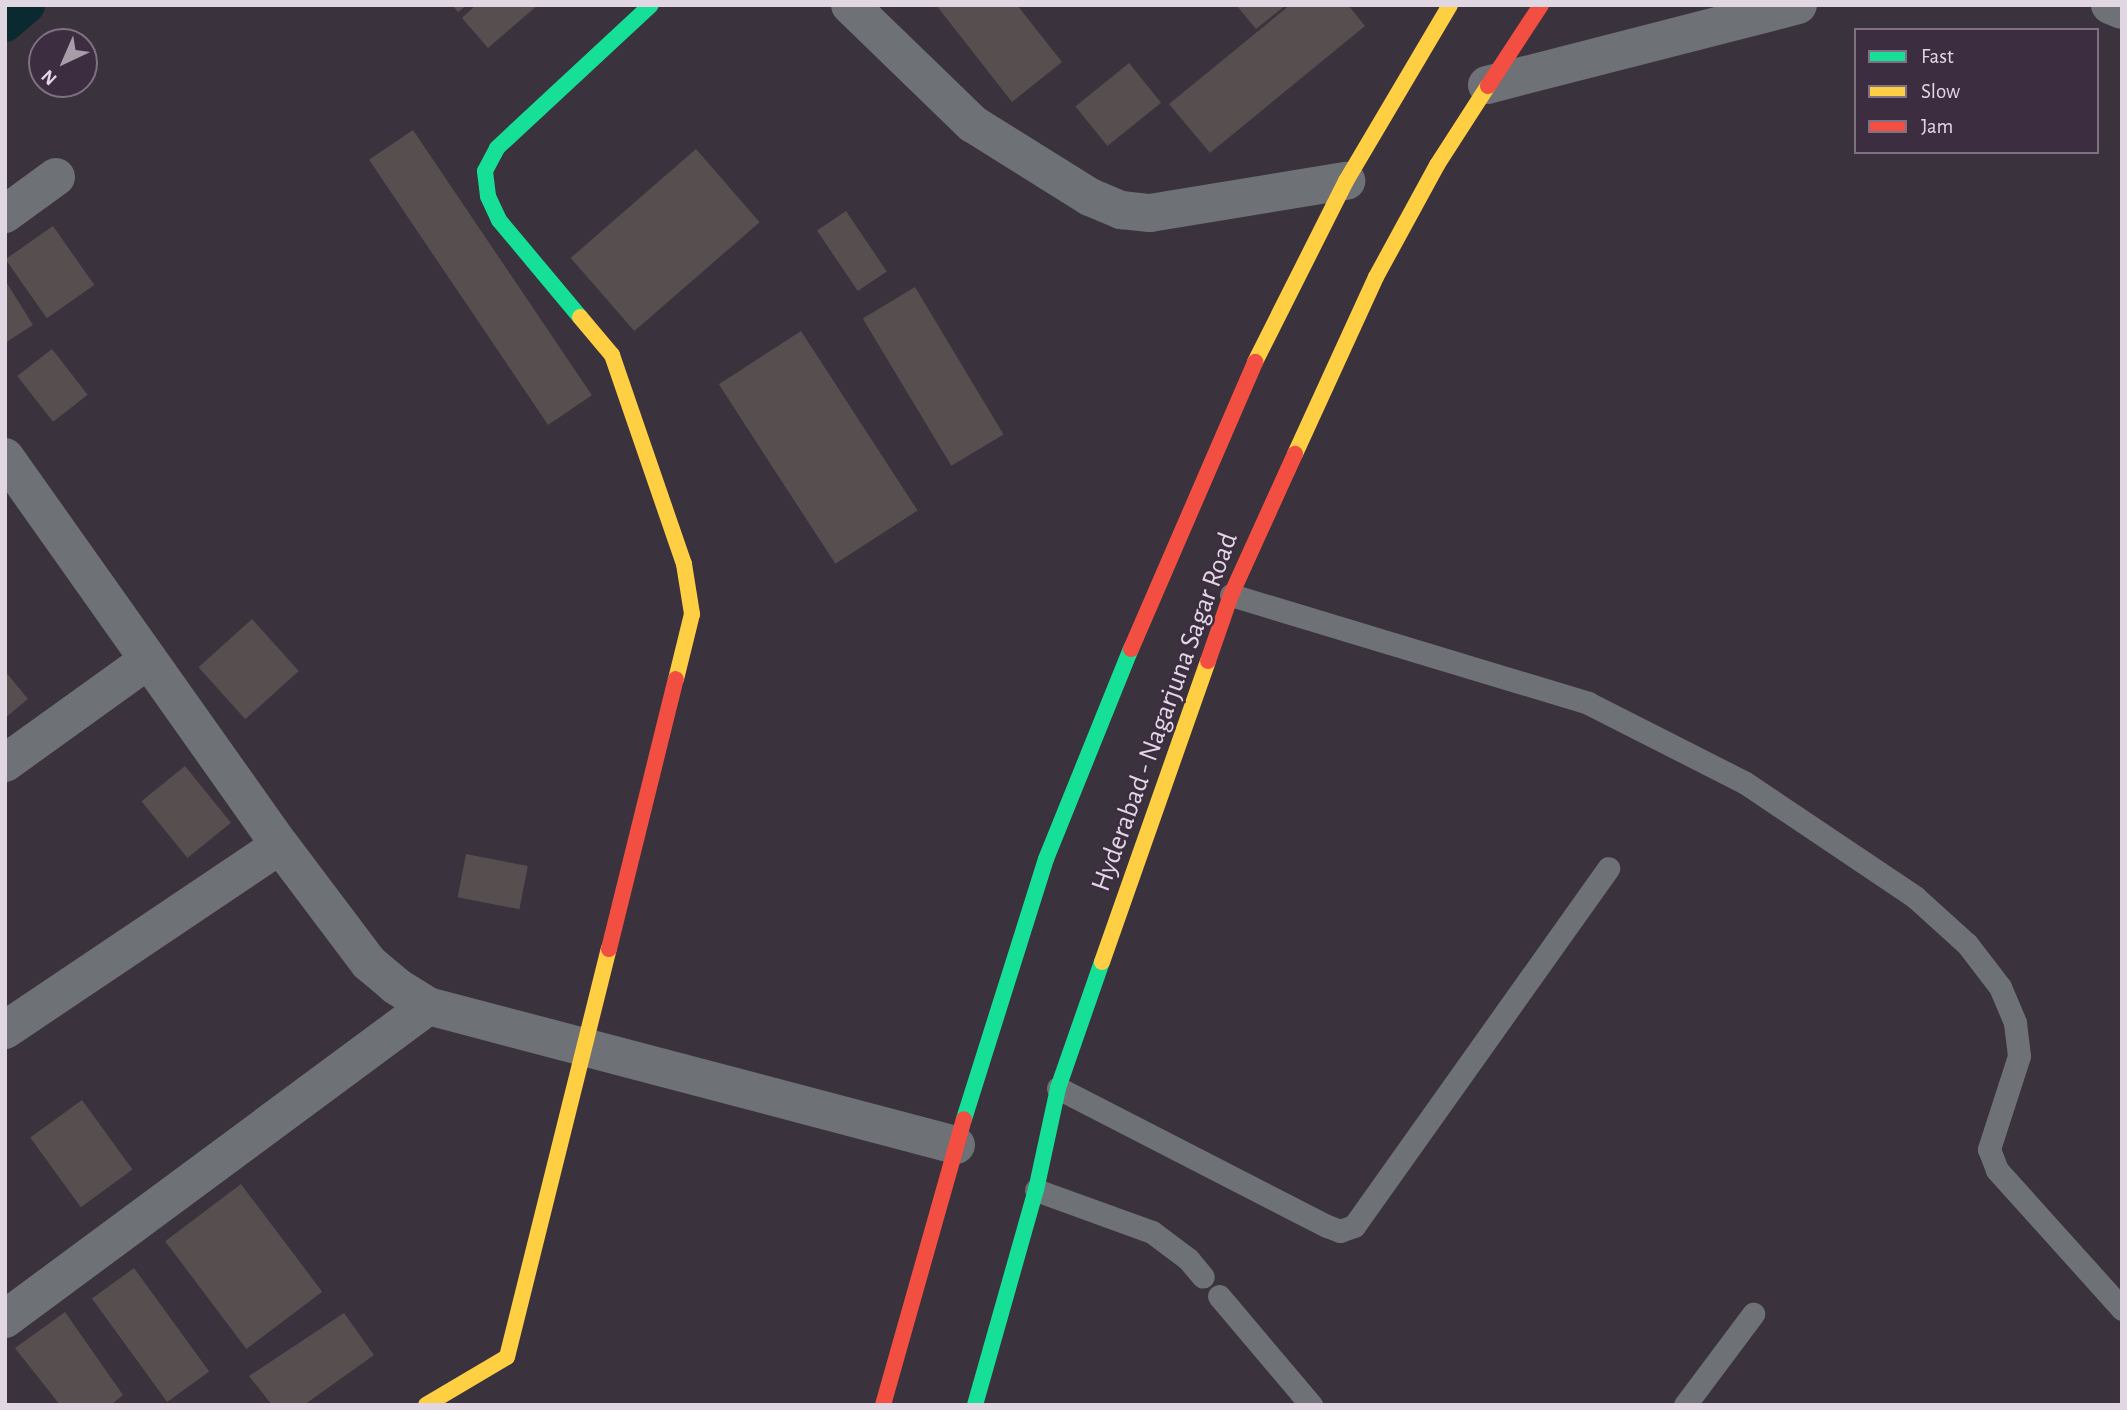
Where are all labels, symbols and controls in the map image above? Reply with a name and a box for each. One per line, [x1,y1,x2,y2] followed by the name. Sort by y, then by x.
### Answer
[28,28,98,98] north arrow
[1854,28,2099,154] legend
[1921,46,1954,67] text: Fast
[38,66,61,88] text: N
[1921,81,1960,102] text: Slow
[1921,116,1953,137] text: Jam
[1084,528,1246,896] street label: Hyderabad - Nagarjuna Sagar Road

